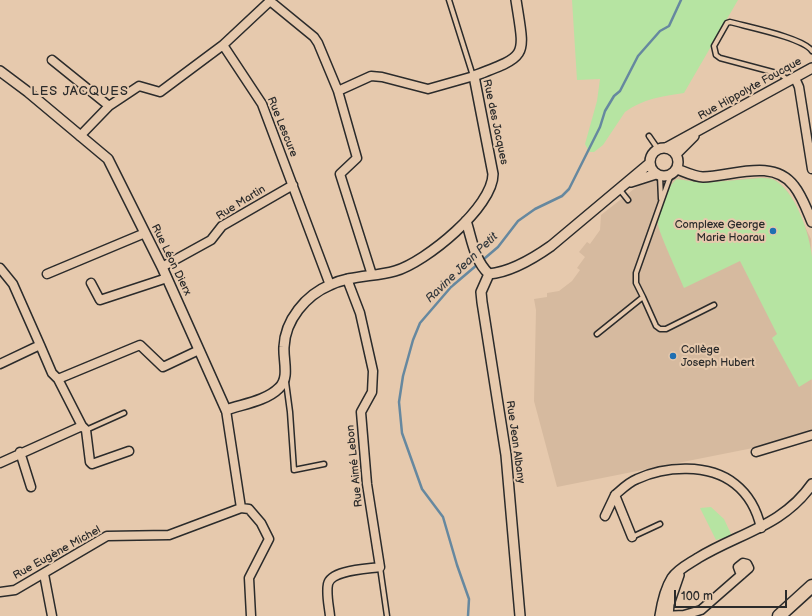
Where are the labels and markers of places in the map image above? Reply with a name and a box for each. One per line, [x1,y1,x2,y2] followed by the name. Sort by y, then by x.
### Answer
[675,218,765,244] place label: Complexe George Marie Hoarau
[768,226,778,236] marker: Complexe George Marie Hoarau
[681,343,755,369] place label: Collège Joseph Hubert
[668,351,678,361] marker: Collège Joseph Hubert

